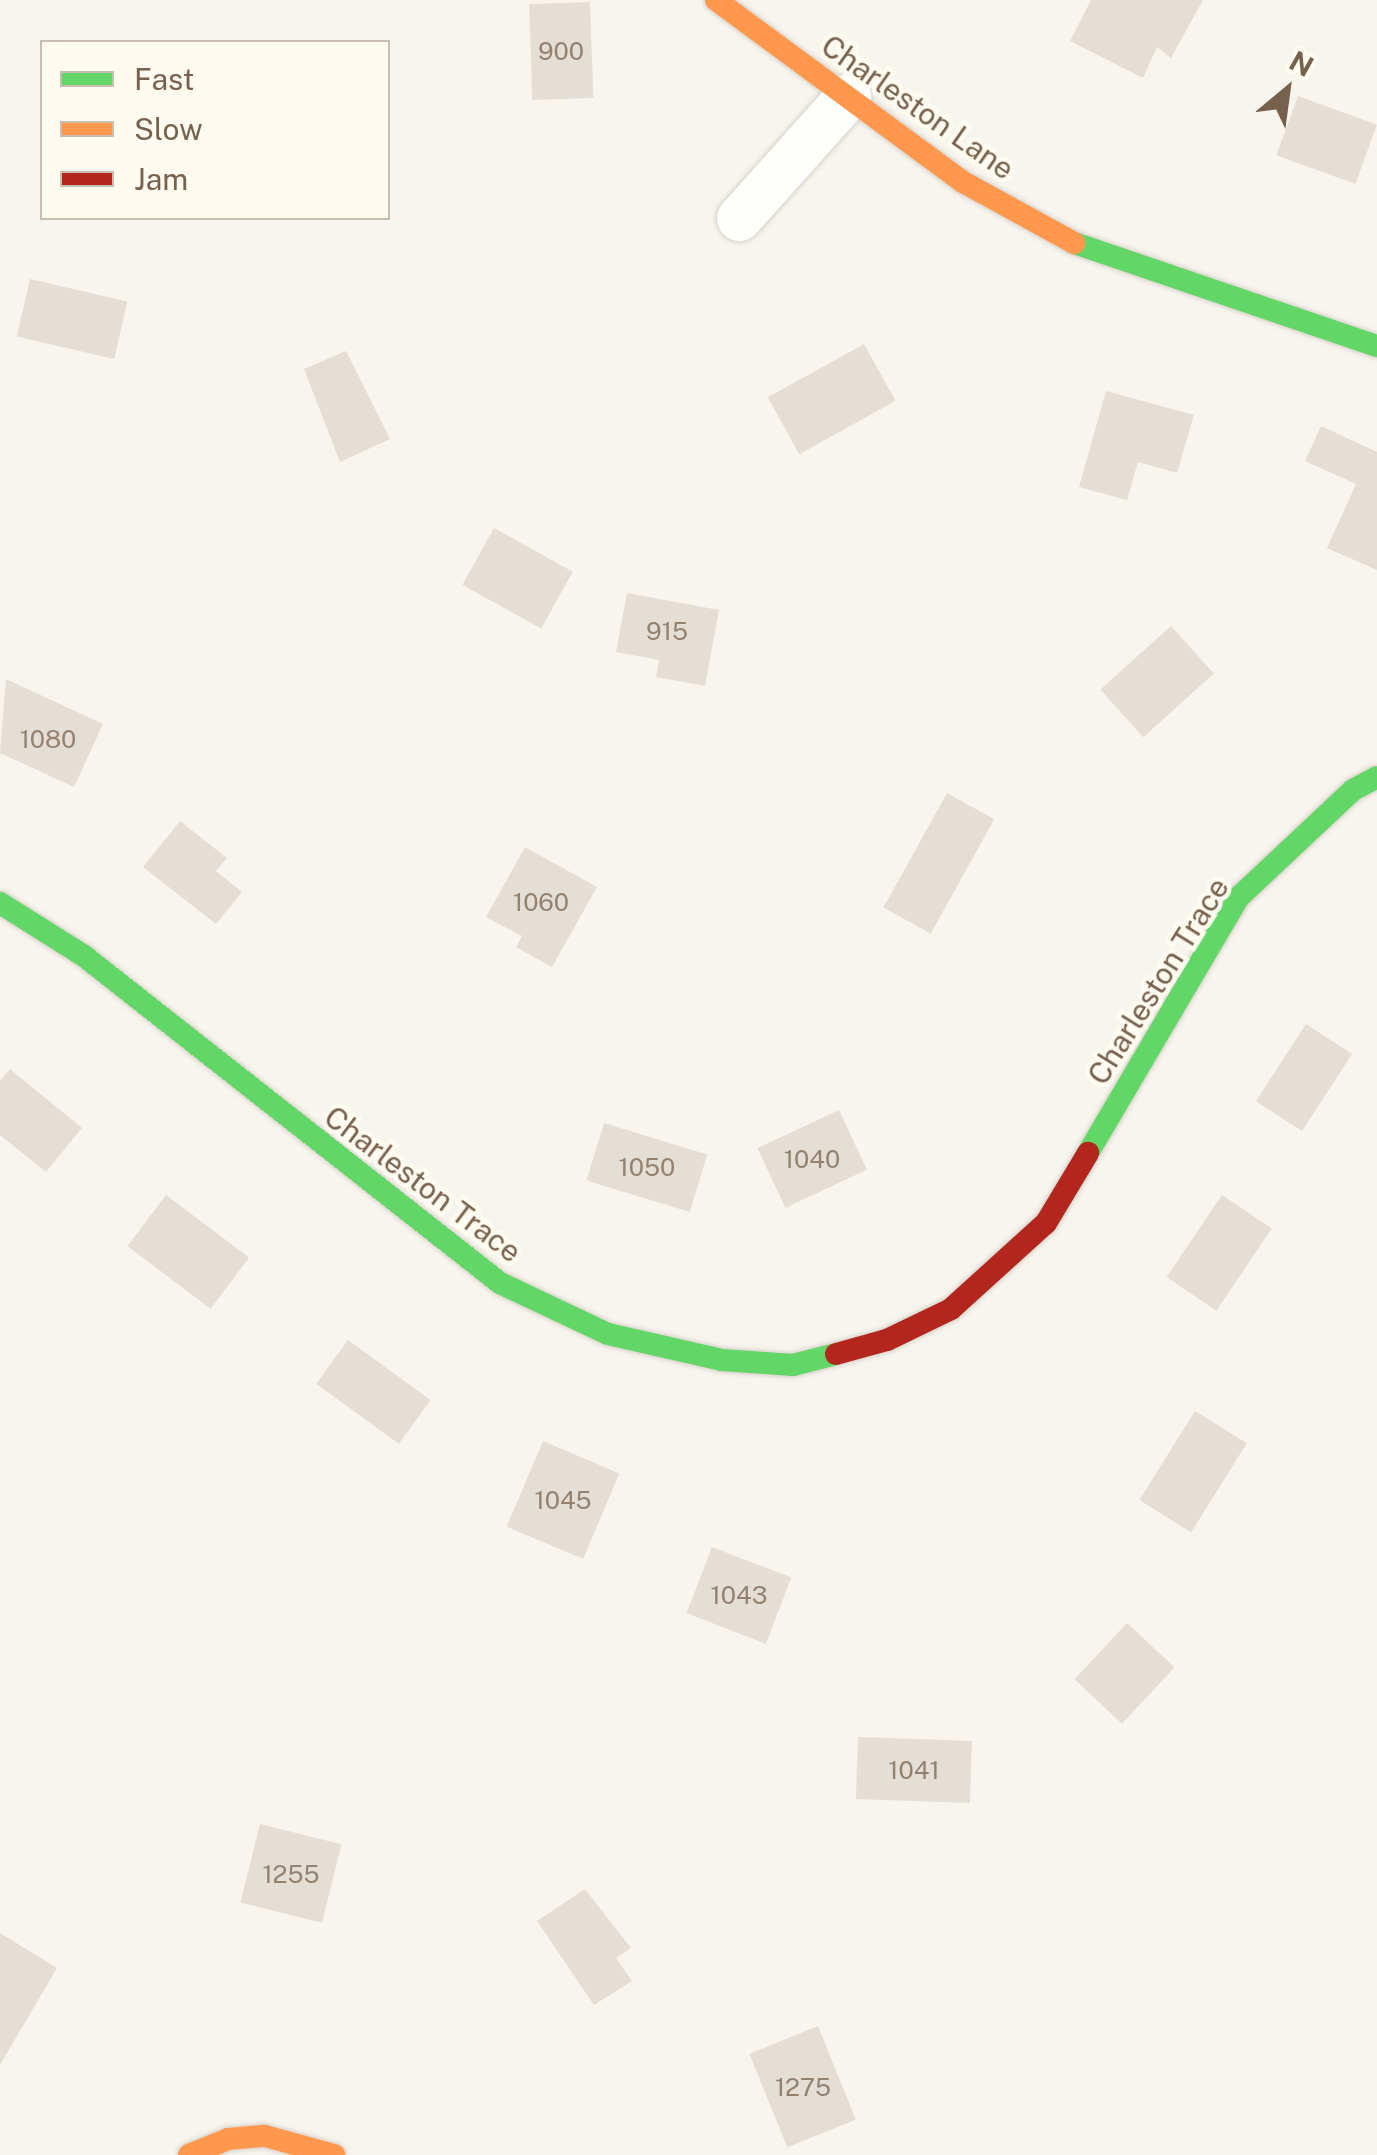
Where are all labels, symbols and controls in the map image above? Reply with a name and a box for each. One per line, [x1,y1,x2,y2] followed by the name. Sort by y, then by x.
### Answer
[815,27,1021,187] street label: Charleston Lane
[538,36,584,66] house number: 900
[40,40,390,220] legend
[1237,40,1337,140] north arrow
[1284,44,1319,83] text: N
[134,61,194,97] text: Fast
[134,111,203,147] text: Slow
[134,161,188,197] text: Jam
[646,616,688,646] house number: 915
[20,724,76,754] house number: 1080
[1080,871,1236,1091] street label: Charleston Trace
[513,887,569,917] house number: 1060
[318,1098,528,1270] street label: Charleston Trace
[784,1144,840,1174] house number: 1040
[619,1152,675,1182] house number: 1050
[535,1485,591,1515] house number: 1045
[711,1580,767,1610] house number: 1043
[888,1755,940,1785] house number: 1041
[262,1859,320,1889] house number: 1255
[775,2072,831,2102] house number: 1275

